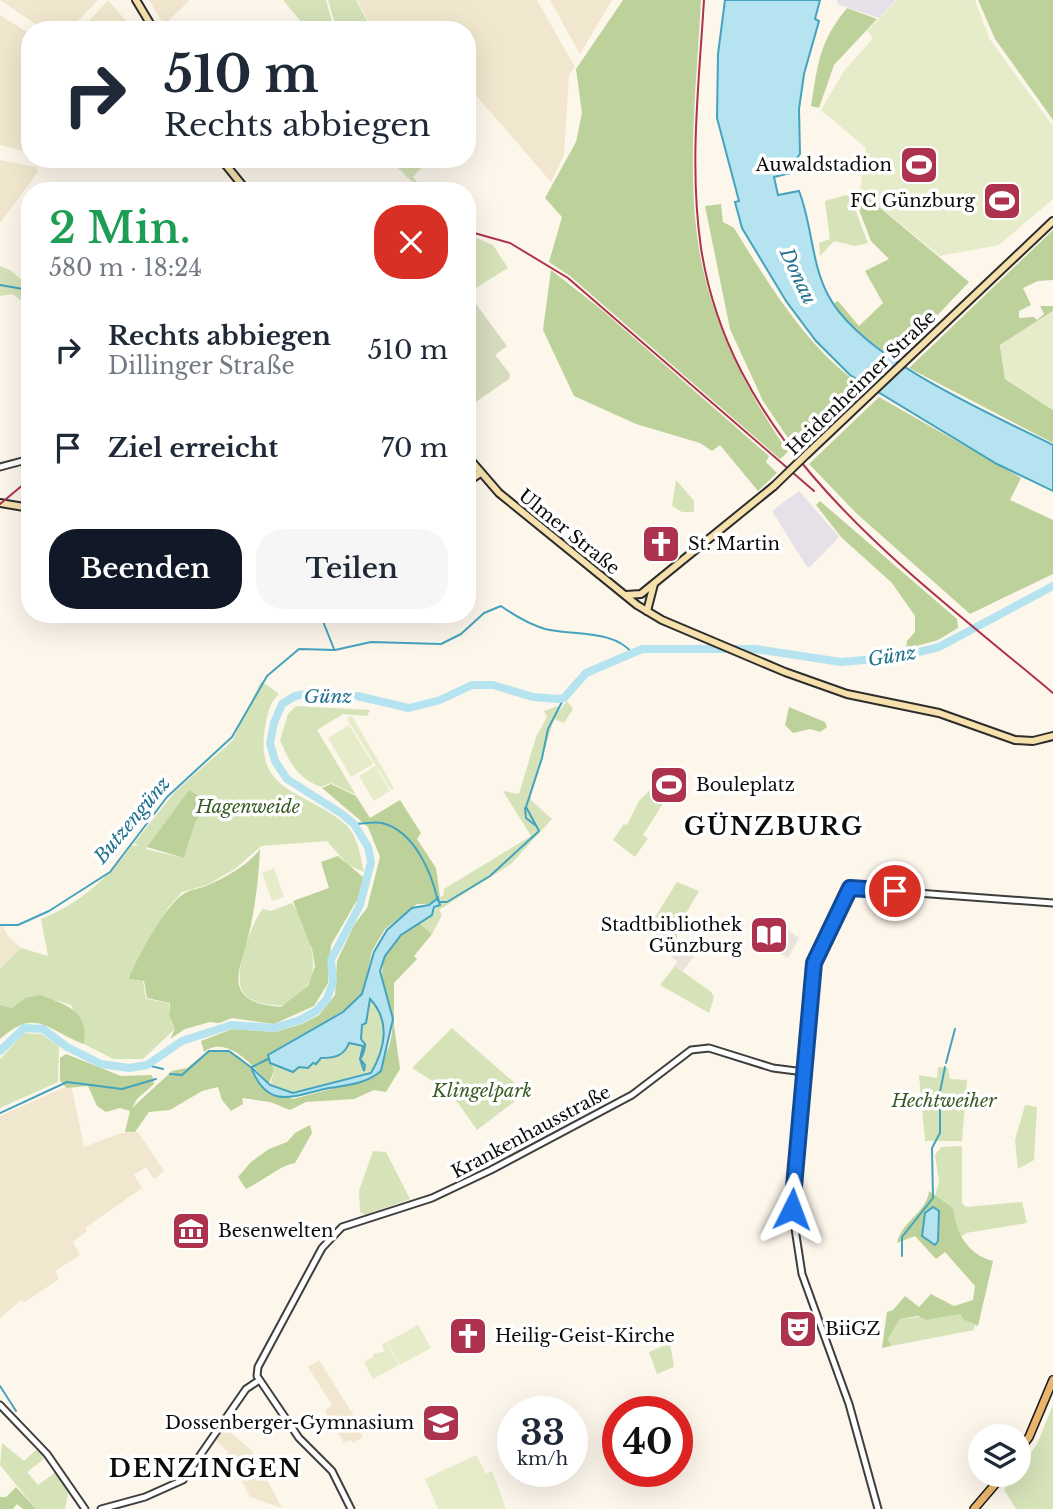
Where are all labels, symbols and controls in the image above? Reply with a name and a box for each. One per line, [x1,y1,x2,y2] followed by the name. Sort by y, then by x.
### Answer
[164,44,319,105] text: 510 m
[49,49,140,140] icon: right
[164,105,431,145] text: Rechts abbiegen
[898,144,940,186] sports icon: Auwaldstadion
[755,154,892,176] place label: Auwaldstadion
[981,180,1023,222] sports icon: FC Günzburg
[850,190,975,212] place label: FC Günzburg
[49,202,191,254] text: 2 Min.
[374,205,448,279] button: close
[775,243,821,308] water label: Donau
[49,254,202,282] text: 580 m · 18:24
[782,306,940,460] street label: Heidenheimer Straße
[108,320,331,352] text: Rechts abbiegen
[49,331,87,369] icon: right
[368,334,448,366] text: 510 m
[108,352,295,380] text: Dillinger Straße
[49,429,87,467] icon: arrive
[108,432,278,464] text: Ziel erreicht
[381,432,448,464] text: 70 m
[514,485,624,579] street label: Ulmer Straße
[640,523,682,565] church icon: St. Martin
[49,529,242,609] button: Beenden
[256,529,448,609] button: Teilen
[688,533,780,555] place label: St. Martin
[866,641,918,671] water label: Günz
[304,685,352,708] water label: Günz
[648,764,690,806] sports icon: Bouleplatz
[89,772,175,869] water label: Butzengünz
[696,774,795,796] place label: Bouleplatz
[195,796,300,818] park label: Hagenweide
[684,812,864,841] district label: GÜNZBURG
[865,861,925,921] pin
[876,872,914,910] icon: arrive
[601,914,742,957] place label: Stadtbibliothek Günzburg
[748,914,790,956] library icon: Stadtbibliothek Günzburg
[431,1080,532,1102] park label: Klingelpark
[448,1081,614,1183] street label: Krankenhausstraße
[890,1090,997,1112] park label: Hechtweiher
[755,1172,829,1246] position arrow
[170,1210,212,1252] museum icon: Besenwelten
[218,1220,333,1242] place label: Besenwelten
[777,1308,819,1350] theatre icon: BiiGZ
[447,1315,489,1357] church icon: Heilig-Geist-Kirche
[825,1318,880,1340] place label: BiiGZ
[495,1325,675,1347] place label: Heilig-Geist-Kirche
[602,1396,693,1487] speed limit sign: 40
[420,1402,462,1444] school or university icon: Dossenberger-Gymnasium
[520,1411,565,1454] text: 33
[165,1412,414,1434] place label: Dossenberger-Gymnasium
[968,1424,1031,1487] map controls
[968,1424,1031,1487] button: layers
[517,1448,568,1470] text: km/h
[109,1454,303,1483] district label: DENZINGEN

